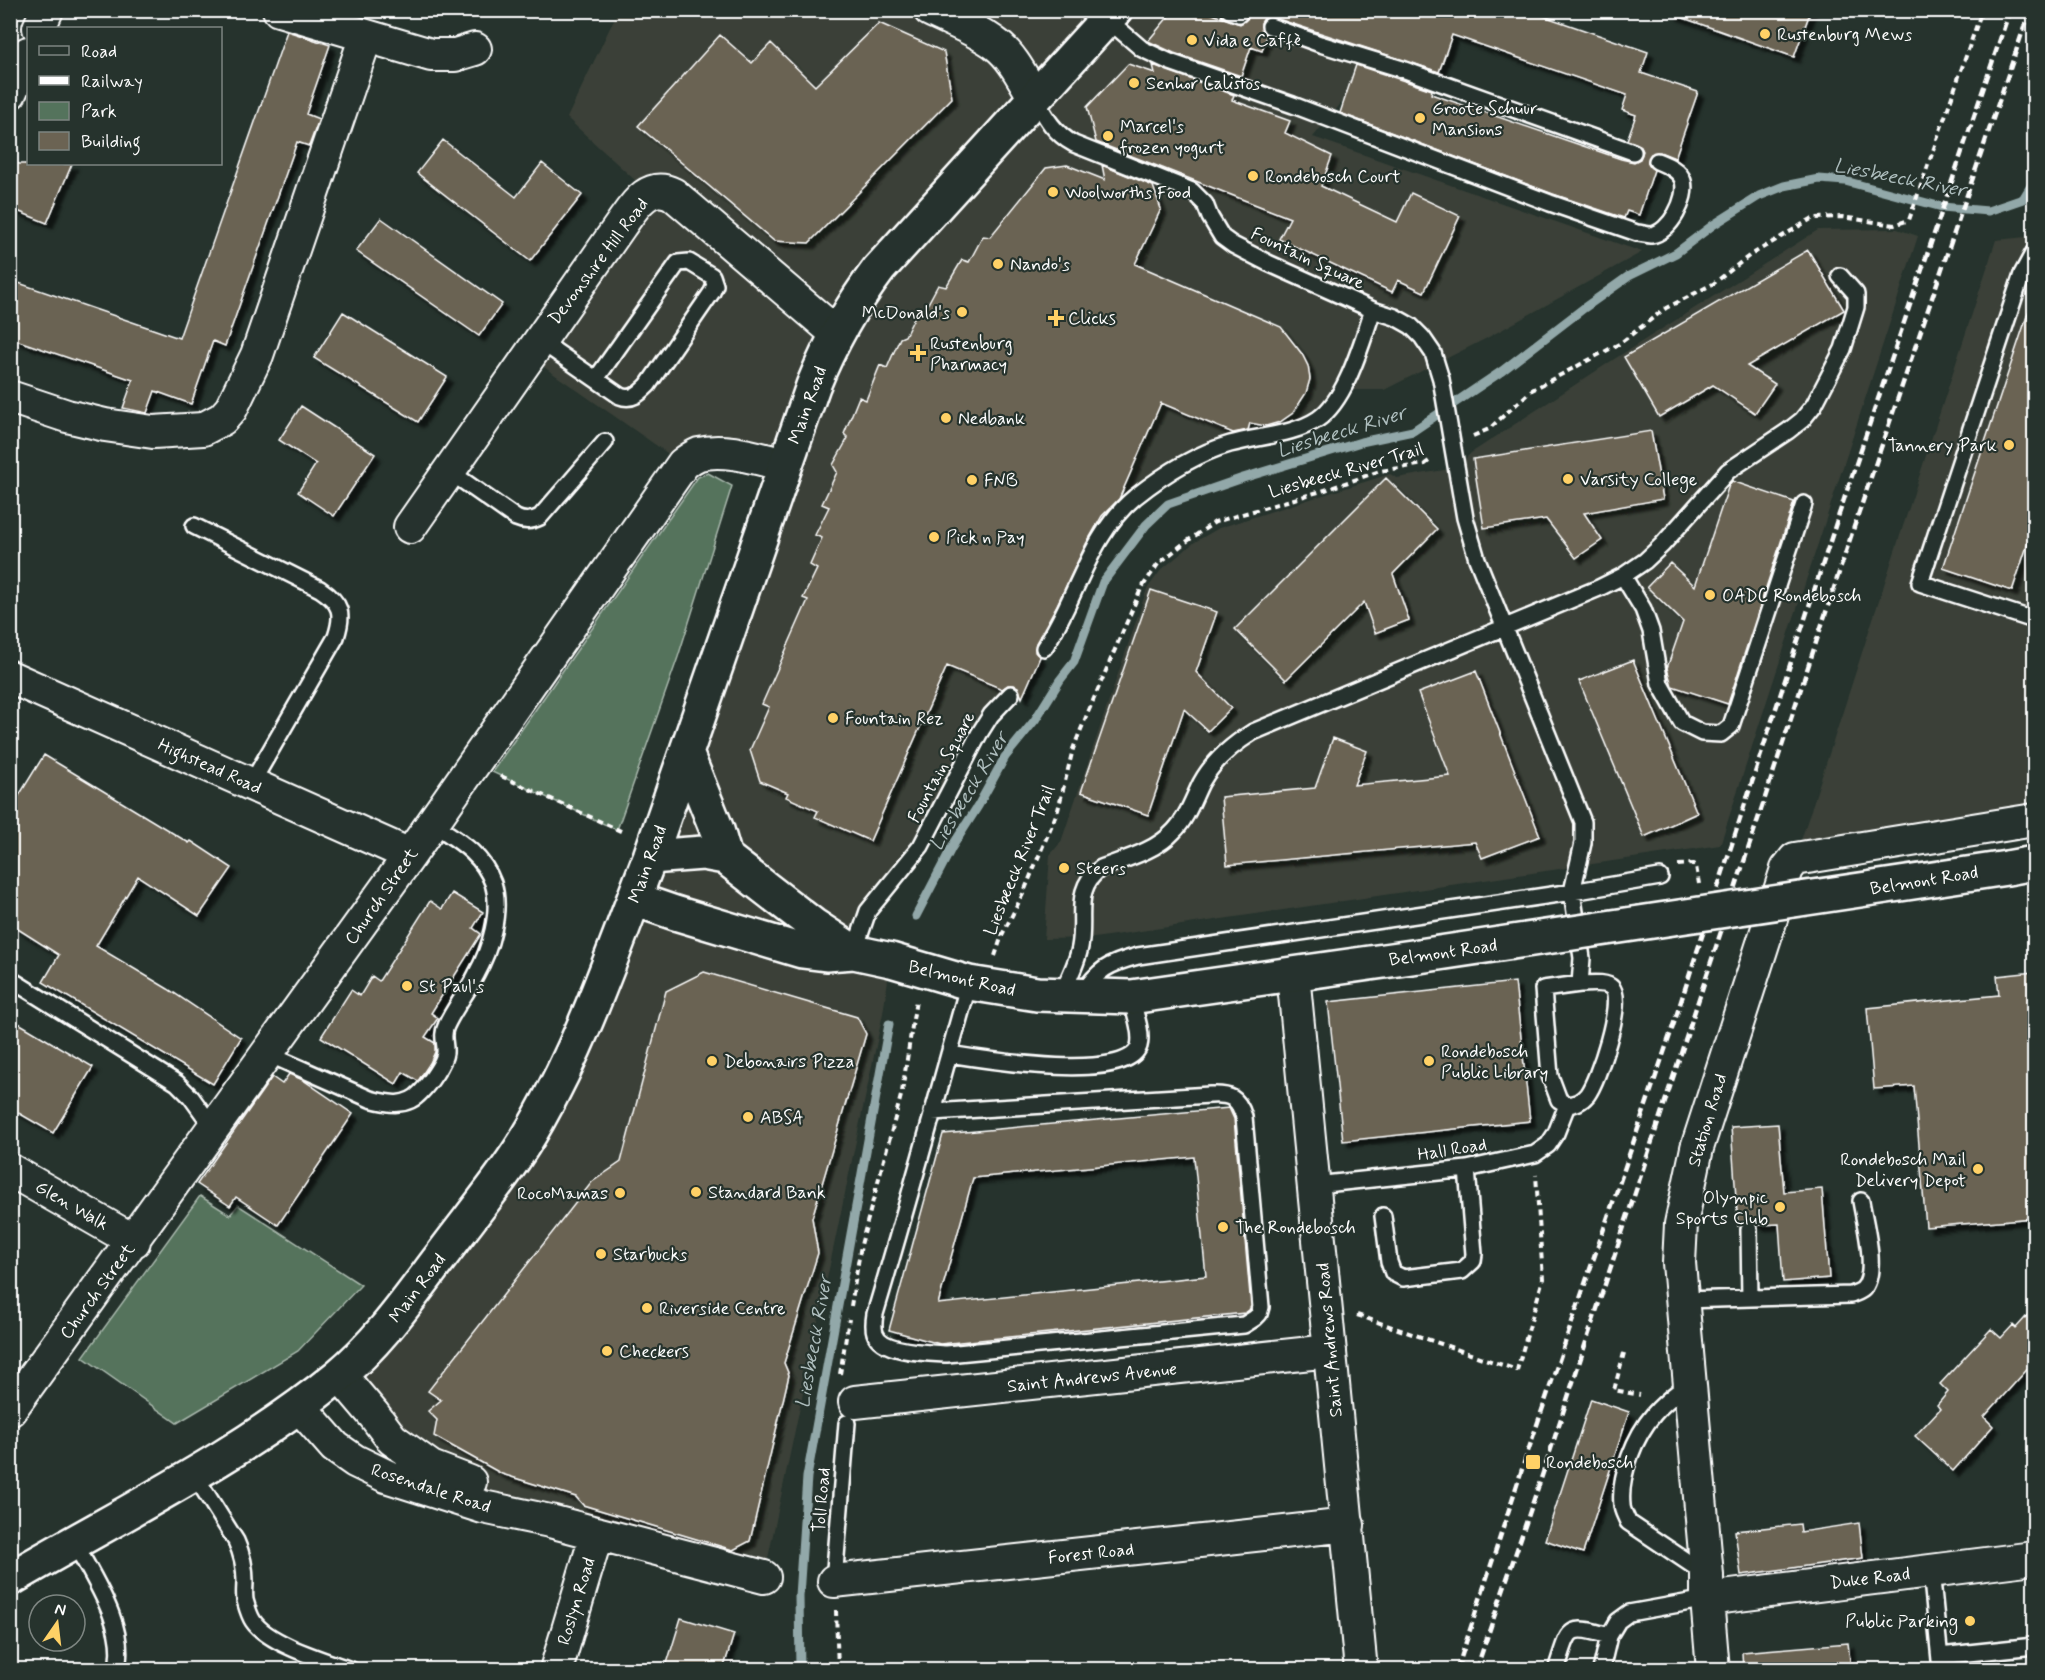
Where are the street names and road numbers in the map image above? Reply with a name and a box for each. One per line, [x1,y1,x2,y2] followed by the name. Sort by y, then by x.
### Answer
[543,193,655,330] street label: Devonshire Hill Road
[1247,222,1368,296] street label: Fountain Square
[783,363,833,448] street label: Main Road
[1266,437,1427,505] street label: Liesbeeck River Trail
[902,708,981,827] street label: Fountain Square
[153,733,265,802] street label: Highstead Road
[979,782,1061,939] street label: Liesbeeck River Trail
[623,822,673,907] street label: Main Road
[339,843,424,950] street label: Church Street
[1868,861,1980,901] street label: Belmont Road
[1387,934,1499,972] street label: Belmont Road
[906,955,1018,1003] street label: Belmont Road
[1682,1071,1733,1170] street label: Station Road
[1416,1133,1489,1167] street label: Hall Road
[30,1175,113,1237] street label: Glen Walk
[55,1238,141,1344] street label: Church Street
[384,1249,452,1328] street label: Main Road
[1311,1262,1349,1418] street label: Saint Andrews Road
[1006,1357,1178,1399] street label: Saint Andrews Avenue
[368,1458,494,1520] street label: Rosendale Road
[807,1467,837,1534] street label: Toll Road
[1047,1538,1135,1570] street label: Forest Road
[552,1555,602,1648] street label: Roslyn Road
[1829,1562,1912,1596] street label: Duke Road

